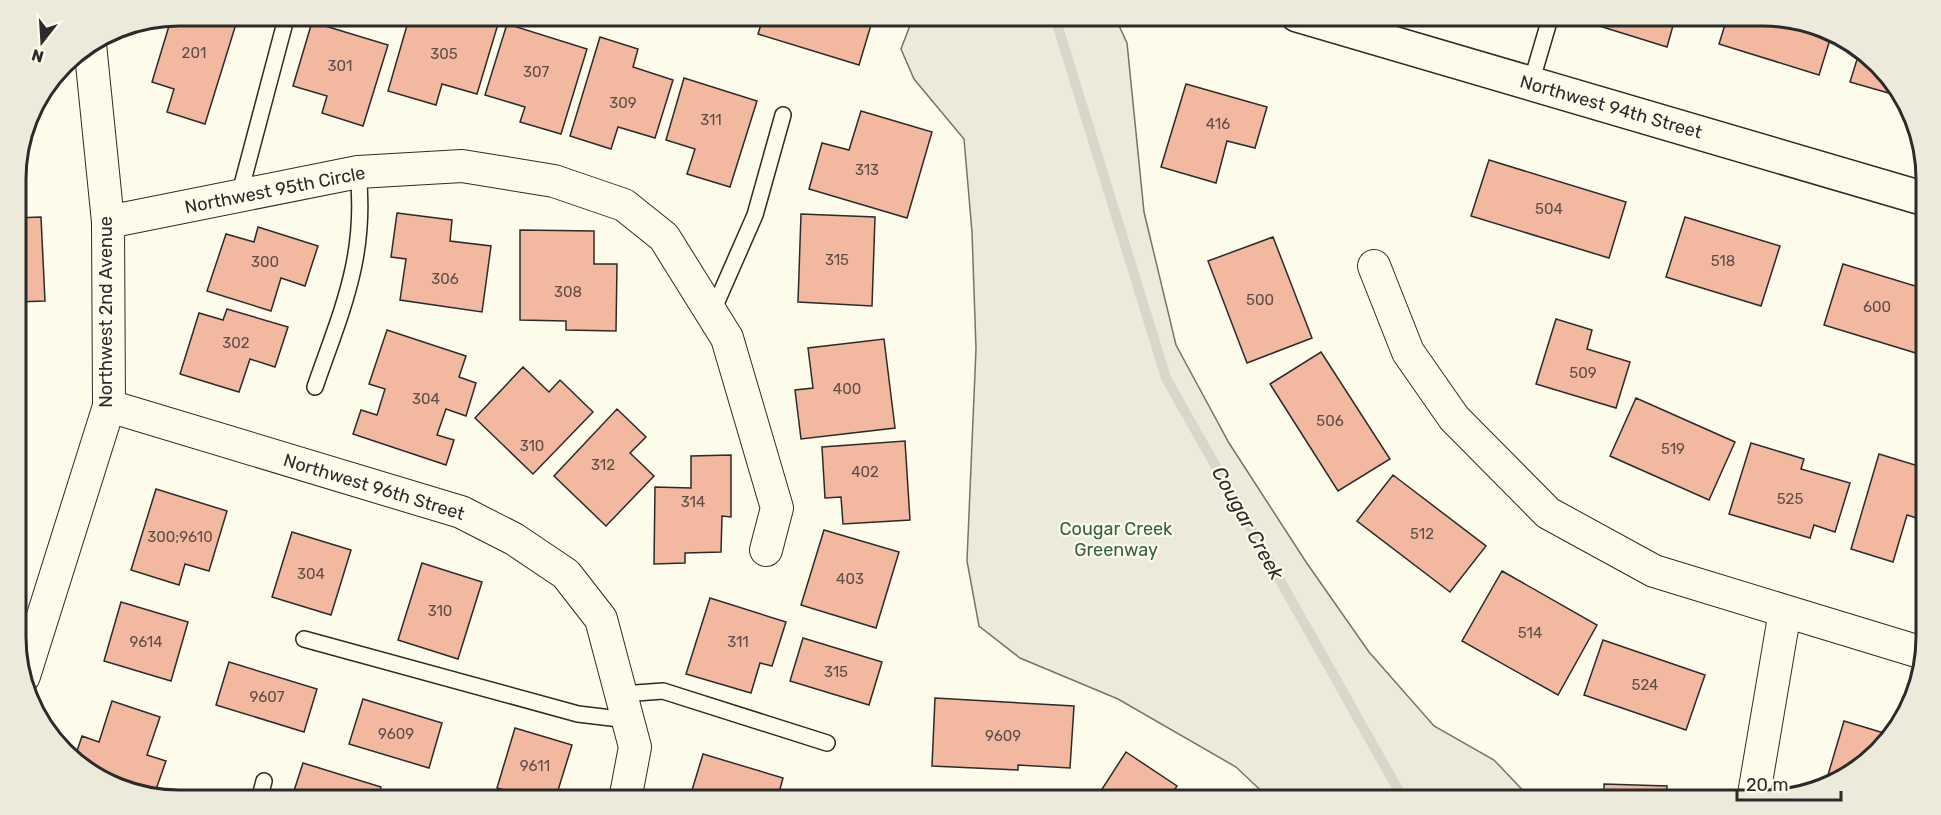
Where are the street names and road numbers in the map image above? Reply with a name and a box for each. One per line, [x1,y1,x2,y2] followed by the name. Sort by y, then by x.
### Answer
[1517,70,1705,144] street label: Northwest 94th Street
[183,162,367,218] street label: Northwest 95th Circle
[95,216,117,408] street label: Northwest 2nd Avenue
[281,449,467,525] street label: Northwest 96th Street

